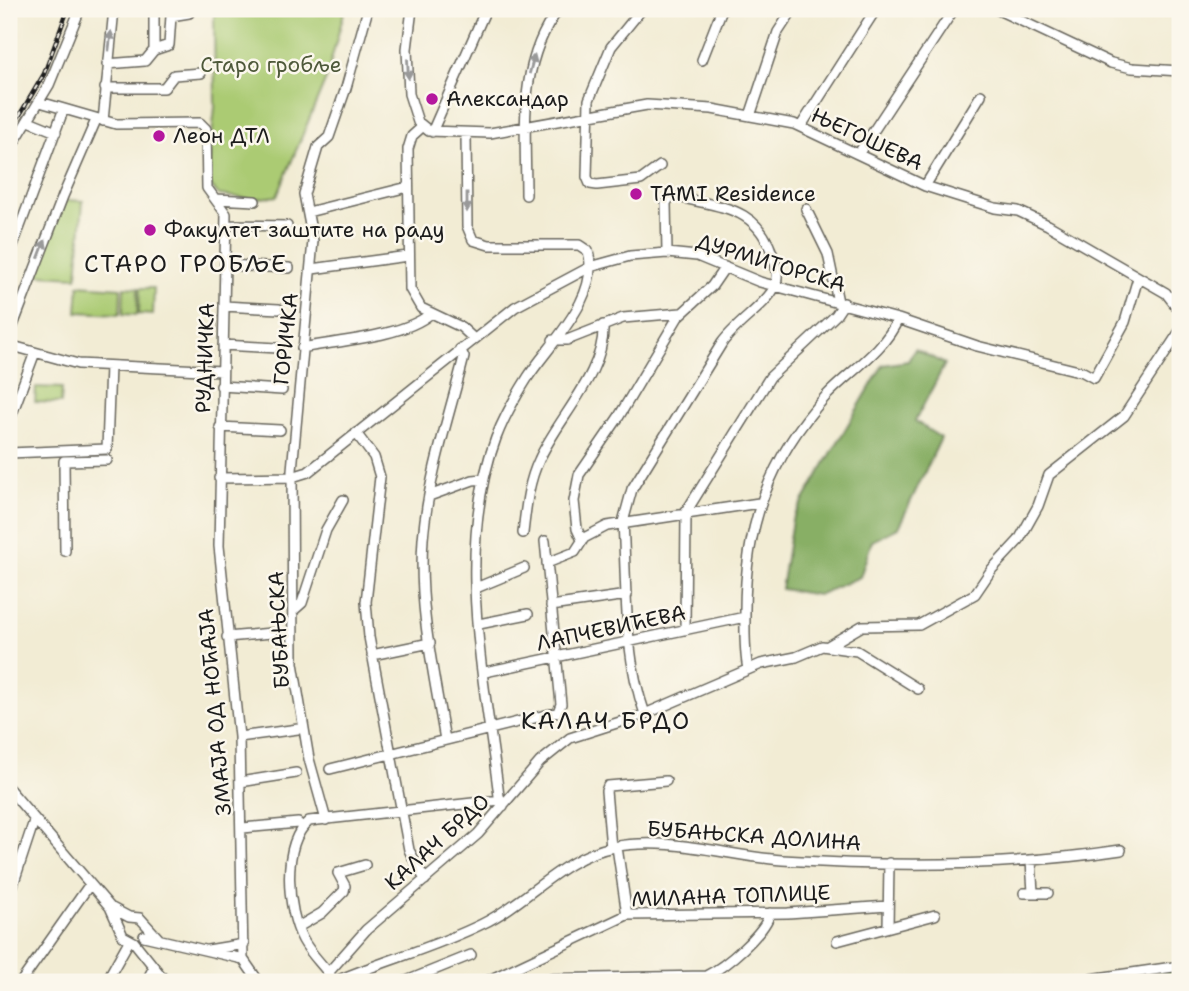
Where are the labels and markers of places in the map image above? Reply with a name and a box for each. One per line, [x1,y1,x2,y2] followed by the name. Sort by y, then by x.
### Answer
[446,85,569,113] place label: Александар
[424,91,440,107] marker: Александар
[173,122,270,150] place label: Леон ДТЛ
[151,128,167,144] marker: Леон ДТЛ
[650,180,816,208] place label: TAMI Residence
[628,186,644,202] marker: TAMI Residence
[164,216,445,244] place label: Факултет заштите на раду
[142,222,158,238] marker: Факултет заштите на раду

